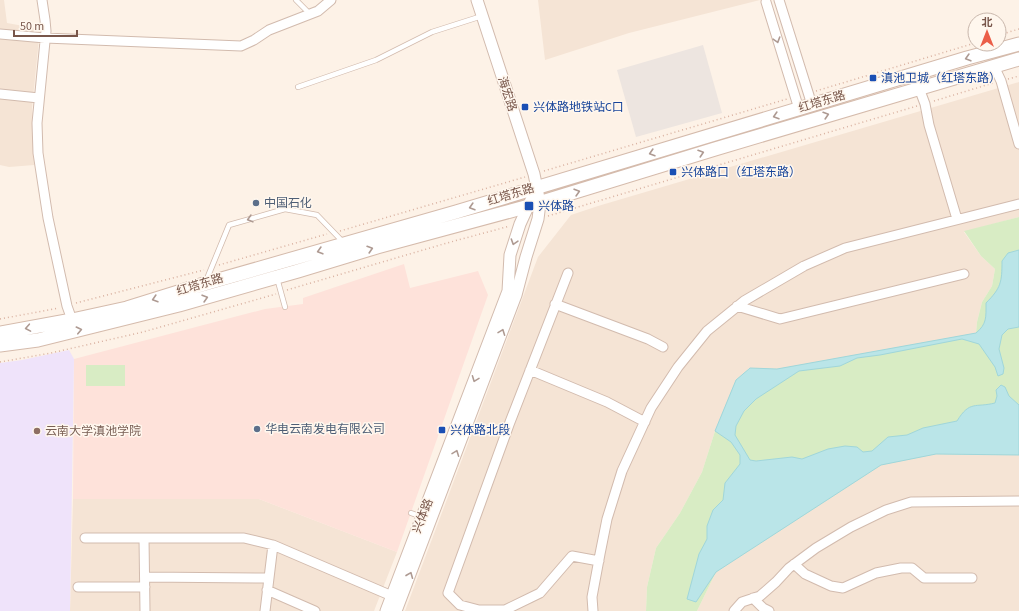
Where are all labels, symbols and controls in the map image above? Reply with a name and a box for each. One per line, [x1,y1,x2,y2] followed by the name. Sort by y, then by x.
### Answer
[14,12,77,38] scale bar
[967,12,1007,52] north arrow
[982,15,993,30] text: 北
[20,18,44,35] text: 50 m
[773,36,781,43] one-way arrow
[965,53,972,62] one-way arrow
[881,70,1001,87] place label: 滇池卫城（红塔东路）
[868,73,878,83] marker: 滇池卫城（红塔东路）
[493,74,521,114] street label: 海宏路
[797,87,847,117] street label: 红塔东路
[533,99,624,116] place label: 兴体路地铁站C口
[520,102,530,112] marker: 兴体路地铁站C口
[773,111,780,120] one-way arrow
[822,111,829,120] one-way arrow
[649,148,656,157] one-way arrow
[698,149,705,158] one-way arrow
[681,164,801,181] place label: 兴体路口（红塔东路）
[668,167,678,177] marker: 兴体路口（红塔东路）
[486,180,536,210] street label: 红塔东路
[574,188,581,197] one-way arrow
[264,195,312,212] place label: 中国石化
[251,198,261,208] marker: 中国石化
[538,198,574,215] place label: 兴体路
[523,200,535,212] marker: 兴体路
[468,202,475,211] one-way arrow
[247,214,254,223] one-way arrow
[510,239,519,246] one-way arrow
[367,245,374,254] one-way arrow
[317,246,324,255] one-way arrow
[175,270,225,300] street label: 红塔东路
[151,294,158,303] one-way arrow
[202,294,209,303] one-way arrow
[25,323,31,332] one-way arrow
[76,326,83,335] one-way arrow
[498,328,506,335] one-way arrow
[471,376,479,383] one-way arrow
[265,421,385,438] place label: 华电云南发电有限公司
[450,422,510,439] place label: 兴体路北段
[45,423,141,440] place label: 云南大学滇池学院
[252,424,262,434] marker: 华电云南发电有限公司
[437,425,447,435] marker: 兴体路北段
[32,426,42,436] marker: 云南大学滇池学院
[452,450,460,457] one-way arrow
[409,496,437,536] street label: 兴体路
[406,571,414,578] one-way arrow

